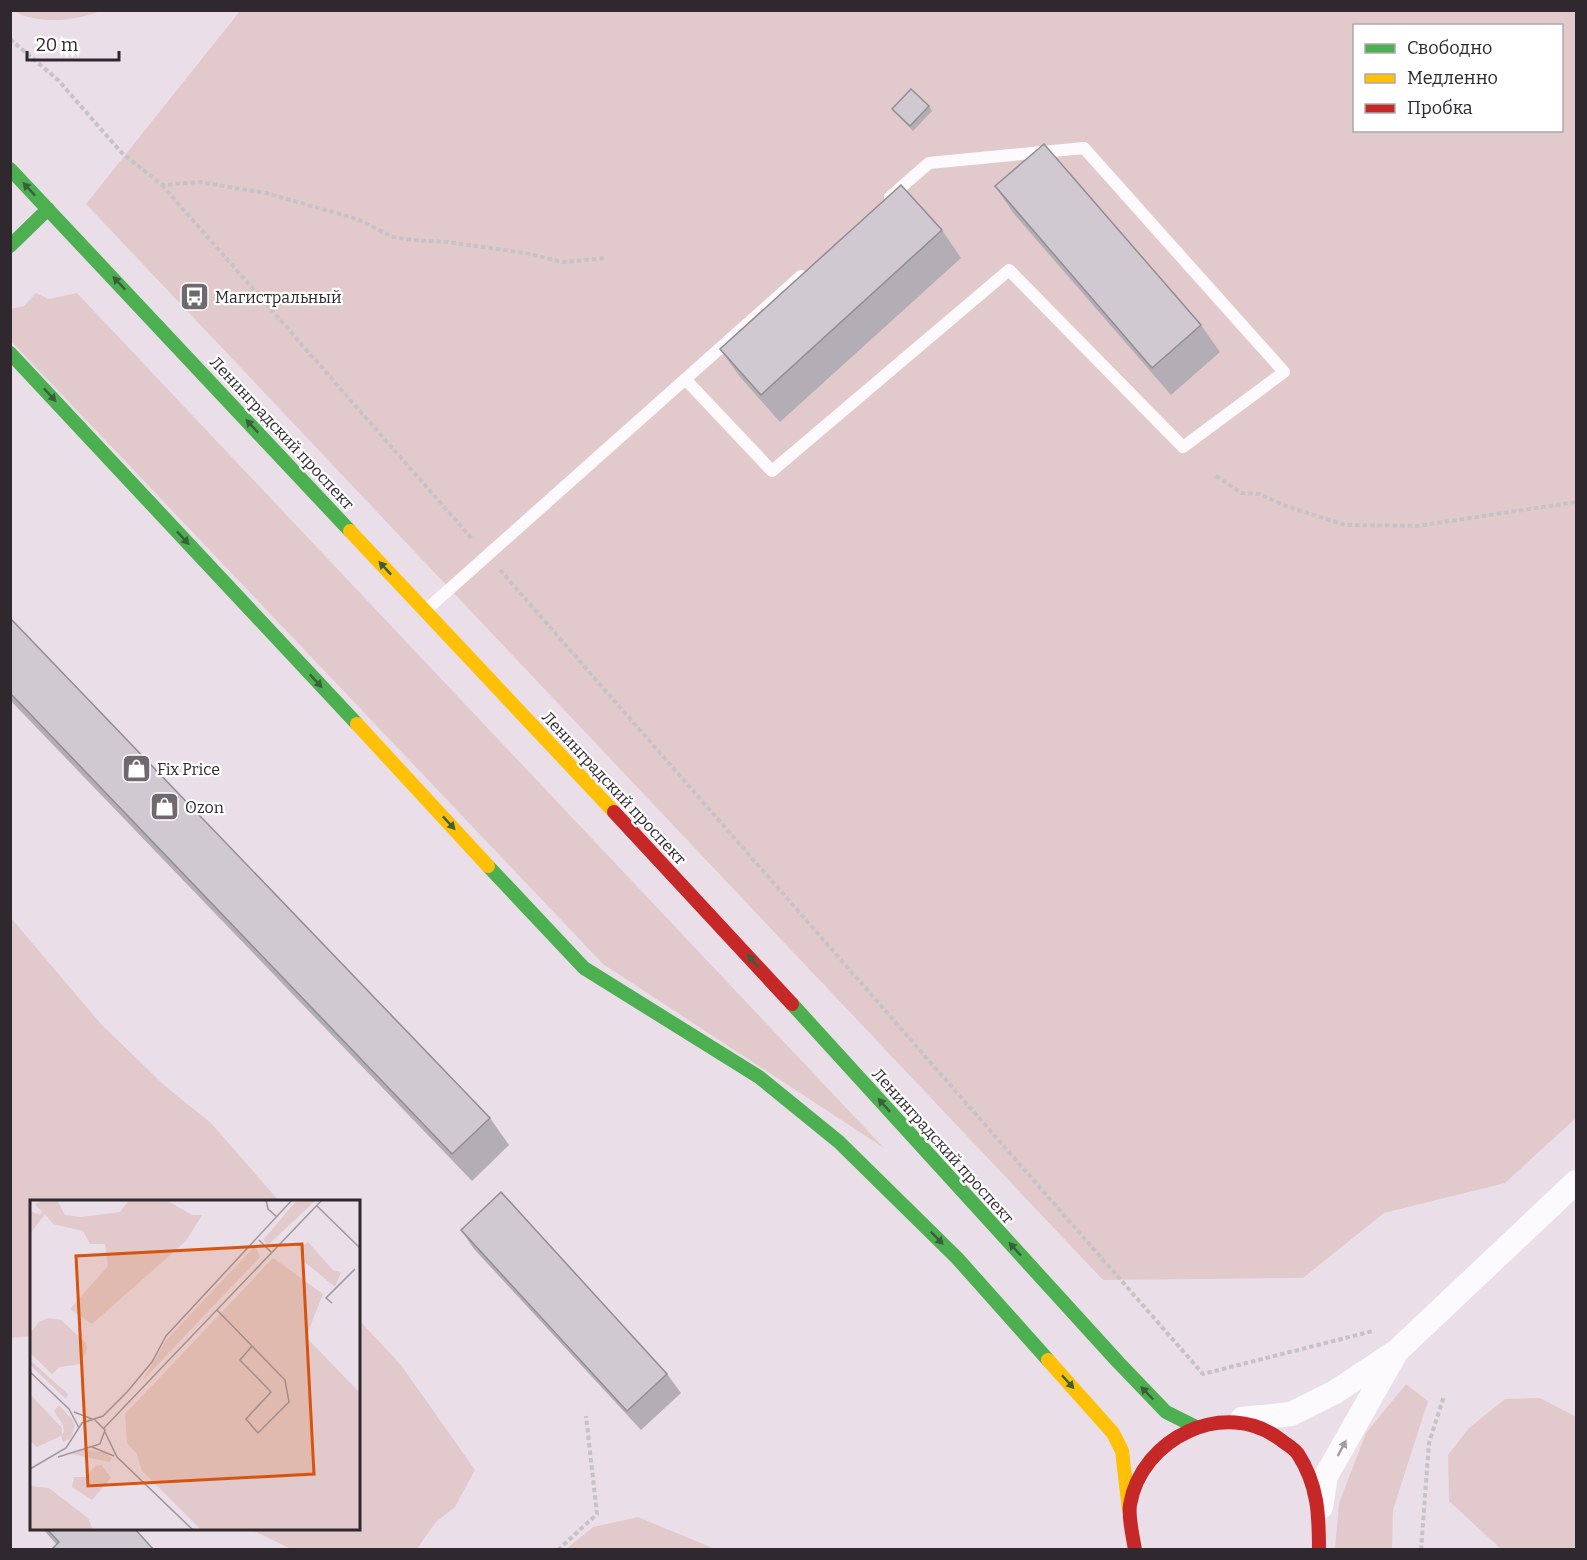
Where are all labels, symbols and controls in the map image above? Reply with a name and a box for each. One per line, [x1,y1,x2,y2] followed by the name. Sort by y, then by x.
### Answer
[27,24,118,62] scale bar
[1353,24,1563,132] legend
[36,34,78,56] text: 20 m
[1407,37,1492,59] text: Свободно
[1407,67,1498,89] text: Медленно
[1407,97,1473,119] text: Пробка
[23,182,37,196] one-way arrow
[112,277,126,291] one-way arrow
[178,281,210,313] bus stop icon: Магистральный
[215,288,342,307] place label: Магистральный
[206,353,358,513] street label: Ленинградский проспект
[43,388,57,402] one-way arrow
[245,418,259,433] one-way arrow
[176,530,189,545] one-way arrow
[379,561,392,576] one-way arrow
[309,673,323,688] one-way arrow
[538,708,690,868] street label: Ленинградский проспект
[120,753,152,785] shop icon: Fix Price
[157,760,220,779] place label: Fix Price
[148,791,180,823] shop icon: Ozon
[185,798,224,817] place label: Ozon
[442,816,456,831] one-way arrow
[746,953,760,968] one-way arrow
[868,1065,1018,1227] street label: Ленинградский проспект
[878,1098,891,1113] one-way arrow
[30,1200,360,1530] inset map
[929,1230,943,1244] one-way arrow
[1009,1242,1022,1257] one-way arrow
[1061,1374,1074,1389] one-way arrow
[1140,1385,1154,1400] one-way arrow
[1337,1439,1347,1456] one-way arrow

